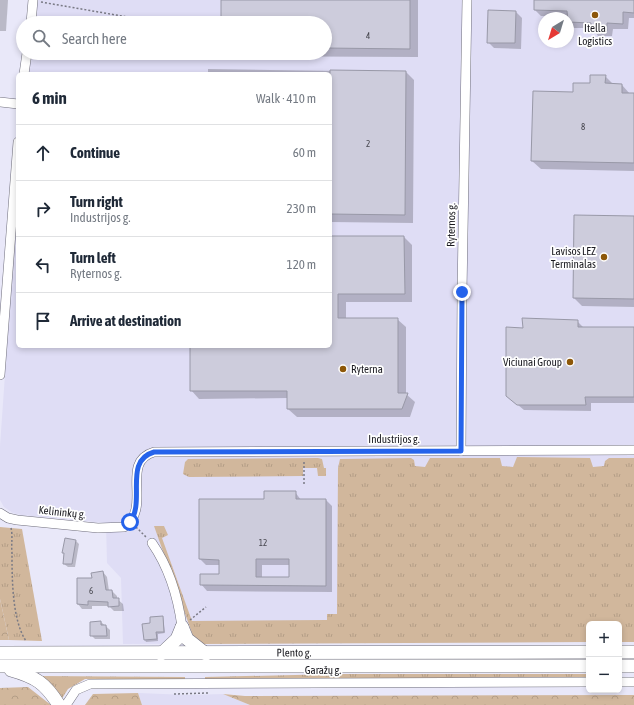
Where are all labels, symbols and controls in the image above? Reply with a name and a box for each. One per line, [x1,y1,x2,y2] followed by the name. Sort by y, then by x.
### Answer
[590,10,600,20] marker: Itella Logistics
[538,12,574,48] north arrow
[16,16,332,60] search box
[578,22,612,47] place label: Itella Logistics
[30,27,52,49] icon: search
[62,30,127,47] text: Search here
[366,31,370,41] house number: 4
[32,88,67,108] text: 6 min
[256,91,316,106] text: Walk · 410 m
[581,122,585,132] house number: 8
[366,139,370,149] house number: 2
[32,142,54,164] icon: ahead
[70,144,120,161] text: Continue
[293,145,316,160] text: 60 m
[70,193,123,210] text: Turn right
[32,198,54,220] icon: right
[287,201,316,216] text: 230 m
[445,203,457,247] street label: Ryternos g.
[70,210,131,225] text: Industrijos g.
[551,245,596,270] place label: Lavisos LEZ Terminalas
[70,249,116,266] text: Turn left
[599,252,609,262] marker: Lavisos LEZ Terminalas
[32,254,54,276] icon: left
[287,257,316,272] text: 120 m
[70,266,122,281] text: Ryternos g.
[453,283,471,301] route end
[32,310,54,332] icon: arrive
[70,312,181,329] text: Arrive at destination
[503,356,562,368] place label: Viciunai Group
[565,357,575,367] marker: Viciunai Group
[351,363,383,375] place label: Ryterna
[338,364,348,374] marker: Ryterna
[368,433,420,445] street label: Industrijos g.
[38,504,86,520] street label: Kelininkų g.
[121,513,139,531] route start
[259,538,267,548] house number: 12
[89,586,93,596] house number: 6
[586,621,622,693] map controls
[586,621,622,657] button: +
[276,646,312,659] street label: Plento g.
[586,657,622,693] button: −
[305,664,341,676] street label: Garažų g.

